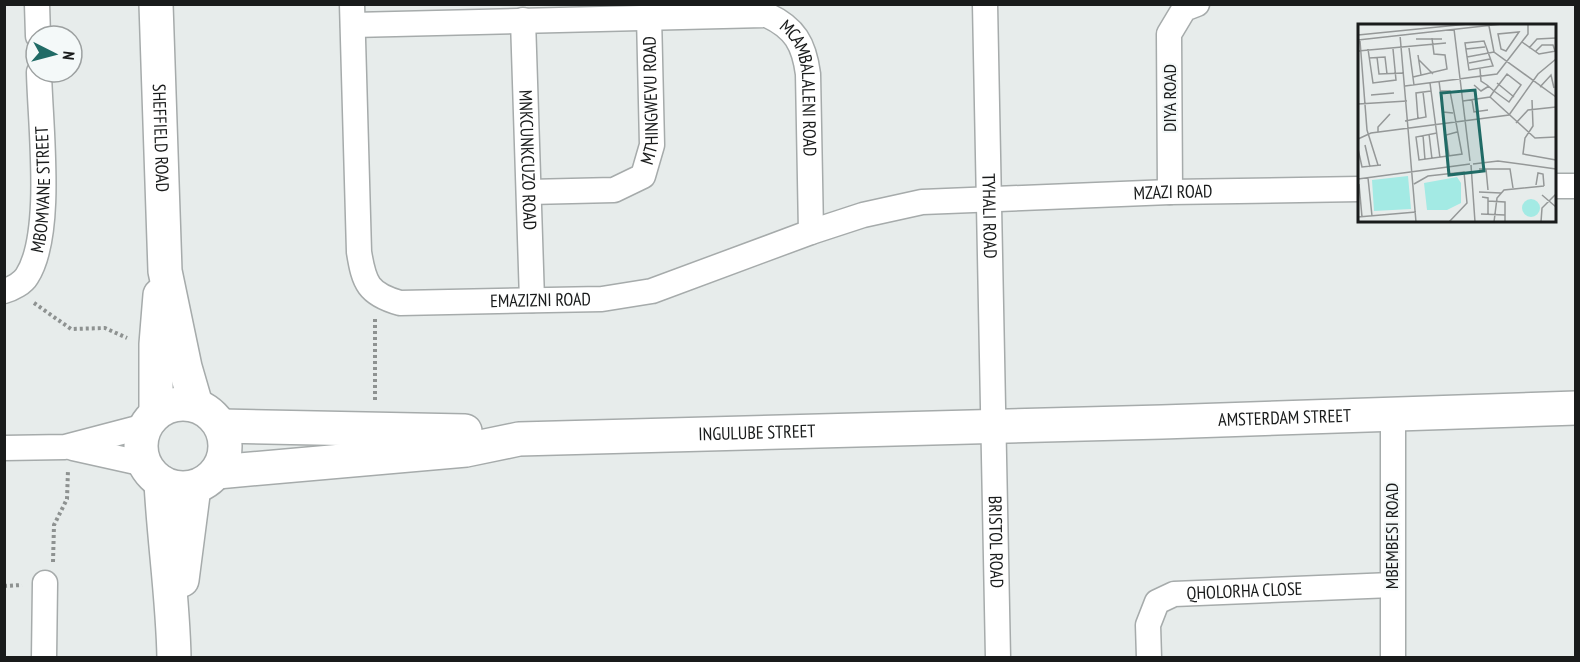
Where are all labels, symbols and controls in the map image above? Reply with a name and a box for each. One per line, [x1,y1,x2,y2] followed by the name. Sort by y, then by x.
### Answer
[775,14,822,157] street label: MCAMBALALENI ROAD
[24,24,84,84] north arrow
[1358,24,1556,222] inset map
[635,36,663,167] street label: MTHINGWEVU ROAD
[59,50,79,61] text: N
[1158,64,1181,132] street label: DIYA ROAD
[148,83,174,192] street label: SHEFFIELD ROAD
[514,90,542,230] street label: MNKCUNKCUZO ROAD
[25,125,55,255] street label: MBOMVANE STREET
[977,173,1002,259] street label: TYHALI ROAD
[1133,179,1213,204] street label: MZAZI ROAD
[490,287,591,312] street label: EMAZIZNI ROAD
[1218,404,1351,431] street label: AMSTERDAM STREET
[698,419,816,445] street label: INGULUBE STREET
[1380,483,1403,589] street label: MBEMBESI ROAD
[984,495,1009,588] street label: BRISTOL ROAD
[1186,577,1303,604] street label: QHOLORHA CLOSE

